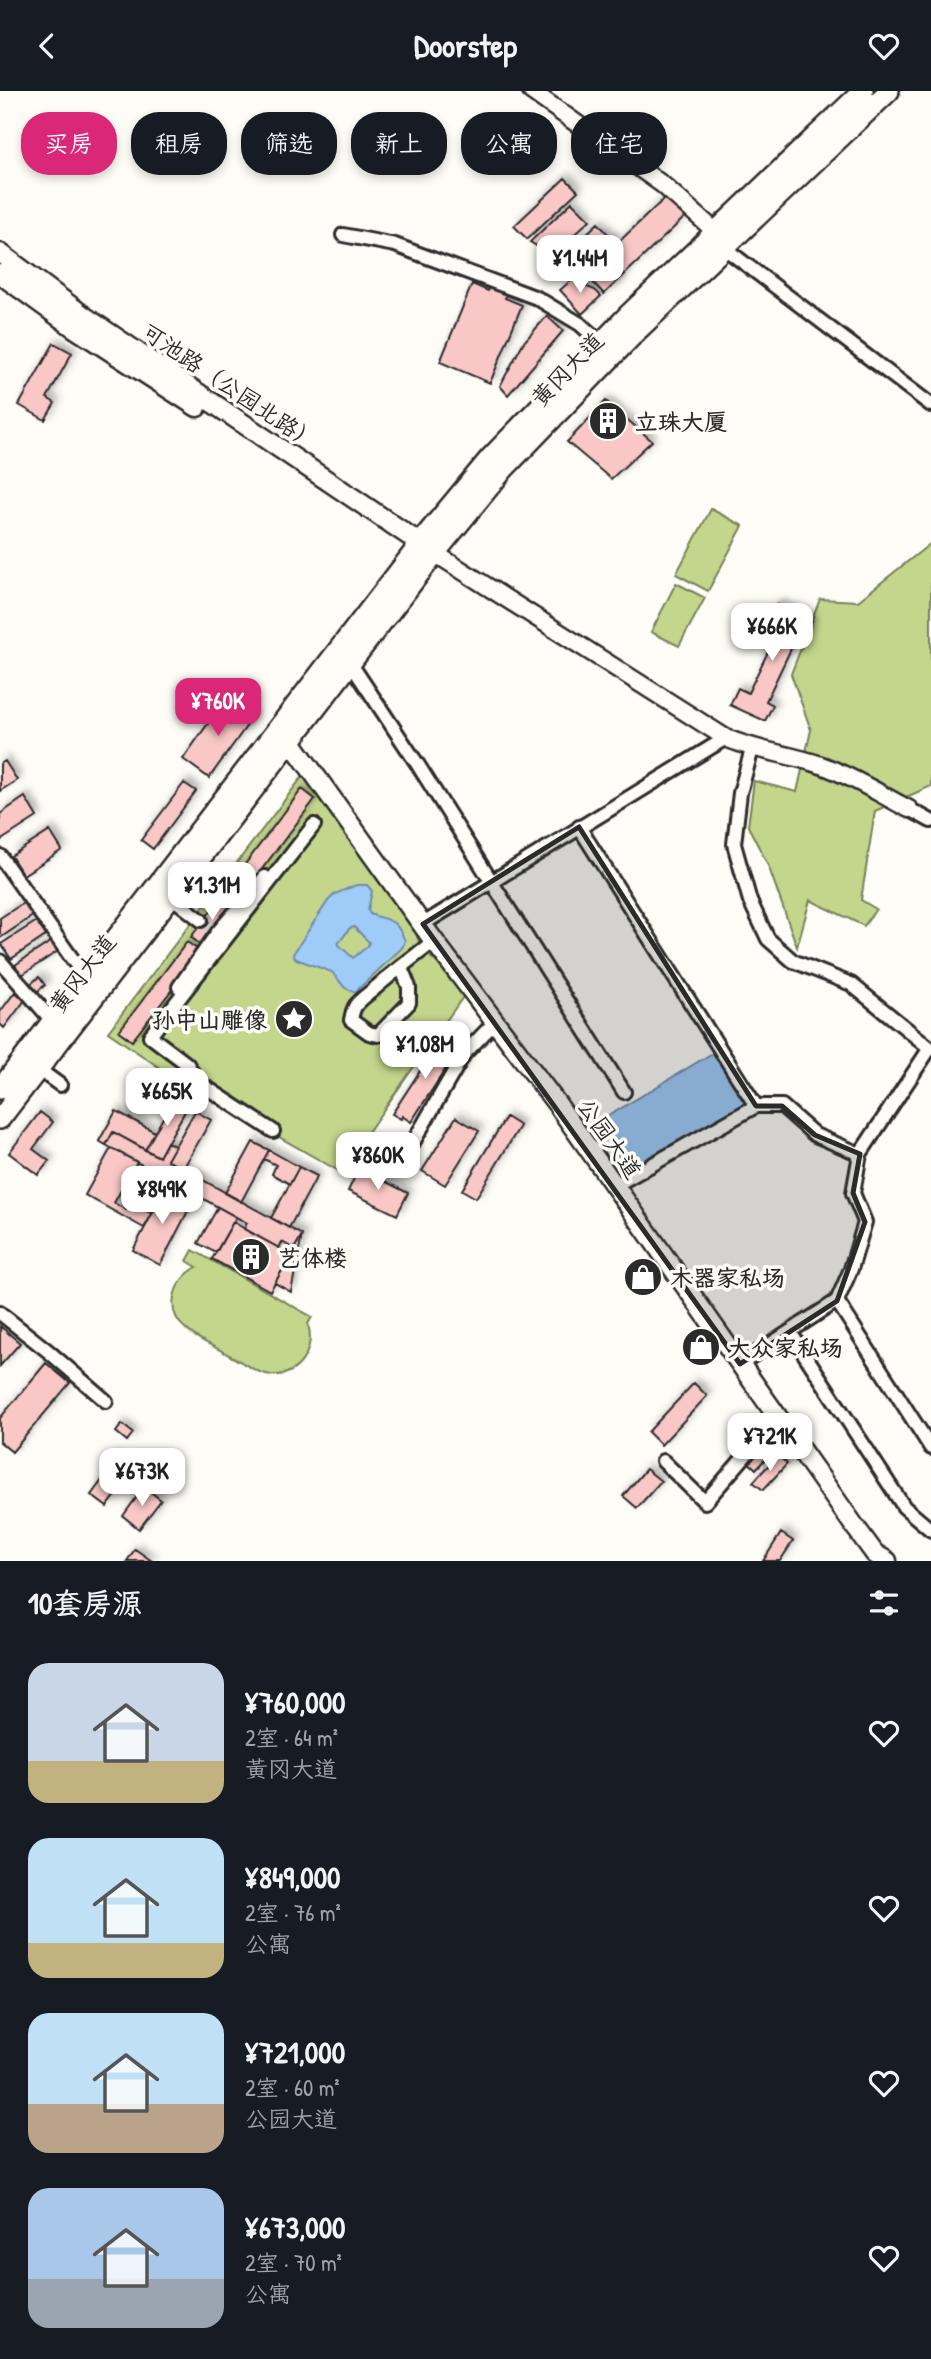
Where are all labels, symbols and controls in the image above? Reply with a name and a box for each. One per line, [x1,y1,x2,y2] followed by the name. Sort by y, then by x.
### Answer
[414,24,517,67] text: Doorstep
[28,27,66,65] icon: back
[865,27,903,65] icon: heart
[21,112,117,175] chip: 买房
[131,112,227,175] chip: 租房
[241,112,337,175] chip: 筛选
[351,112,447,175] chip: 新上
[461,112,557,175] chip: 公寓
[571,112,667,175] chip: 住宅
[523,235,637,295] pin: ¥1.44M
[553,242,607,273] text: ¥1.44M
[136,315,324,457] street label: 可池路（公园北路）
[524,325,610,413] street label: 黄冈大道
[587,400,629,442] building icon: 立珠大厦
[635,406,727,437] place label: 立珠大厦
[723,603,821,663] pin: ¥666K
[747,610,797,641] text: ¥666K
[169,679,267,738] pin: ¥760K
[191,685,245,716] text: ¥760K
[155,863,269,922] pin: ¥1.31M
[184,869,240,900] text: ¥1.31M
[41,927,123,1019] street label: 黄冈大道
[273,998,315,1040] place icon: 孙中山雕像
[152,1004,267,1035] place label: 孙中山雕像
[368,1021,482,1081] pin: ¥1.08M
[396,1028,454,1059] text: ¥1.08M
[118,1069,216,1128] pin: ¥665K
[142,1075,192,1106] text: ¥665K
[571,1091,649,1185] street label: 公园大道
[329,1133,427,1192] pin: ¥860K
[352,1139,404,1170] text: ¥860K
[113,1167,211,1226] pin: ¥849K
[137,1173,187,1204] text: ¥849K
[230,1236,272,1278] building icon: 艺体楼
[278,1242,347,1273] place label: 艺体楼
[622,1256,664,1298] shop icon: 木器家私场
[670,1262,785,1293] place label: 木器家私场
[680,1326,722,1368] shop icon: 大众家私场
[728,1332,843,1363] place label: 大众家私场
[721,1413,819,1473] pin: ¥721K
[743,1420,797,1451] text: ¥721K
[93,1449,191,1508] pin: ¥673K
[115,1455,169,1486] text: ¥673K
[28,1583,142,1623] text: 10套房源
[865,1584,903,1622] icon: filters
[245,1682,346,1722] text: ¥760,000
[84,1691,168,1775] icon: home
[865,1714,903,1752] icon: heart
[245,1722,338,1753] text: 2室 · 64 m²
[245,1753,337,1784] text: 黄冈大道
[245,1857,341,1897] text: ¥849,000
[84,1866,168,1950] icon: home
[865,1889,903,1927] icon: heart
[245,1897,341,1928] text: 2室 · 76 m²
[245,1928,291,1959] text: 公寓
[245,2032,345,2072] text: ¥721,000
[84,2041,168,2125] icon: home
[865,2064,903,2102] icon: heart
[245,2072,340,2103] text: 2室 · 60 m²
[245,2103,337,2134] text: 公园大道
[245,2207,346,2247] text: ¥673,000
[84,2216,168,2300] icon: home
[865,2239,903,2277] icon: heart
[245,2247,342,2278] text: 2室 · 70 m²
[245,2278,291,2309] text: 公寓

